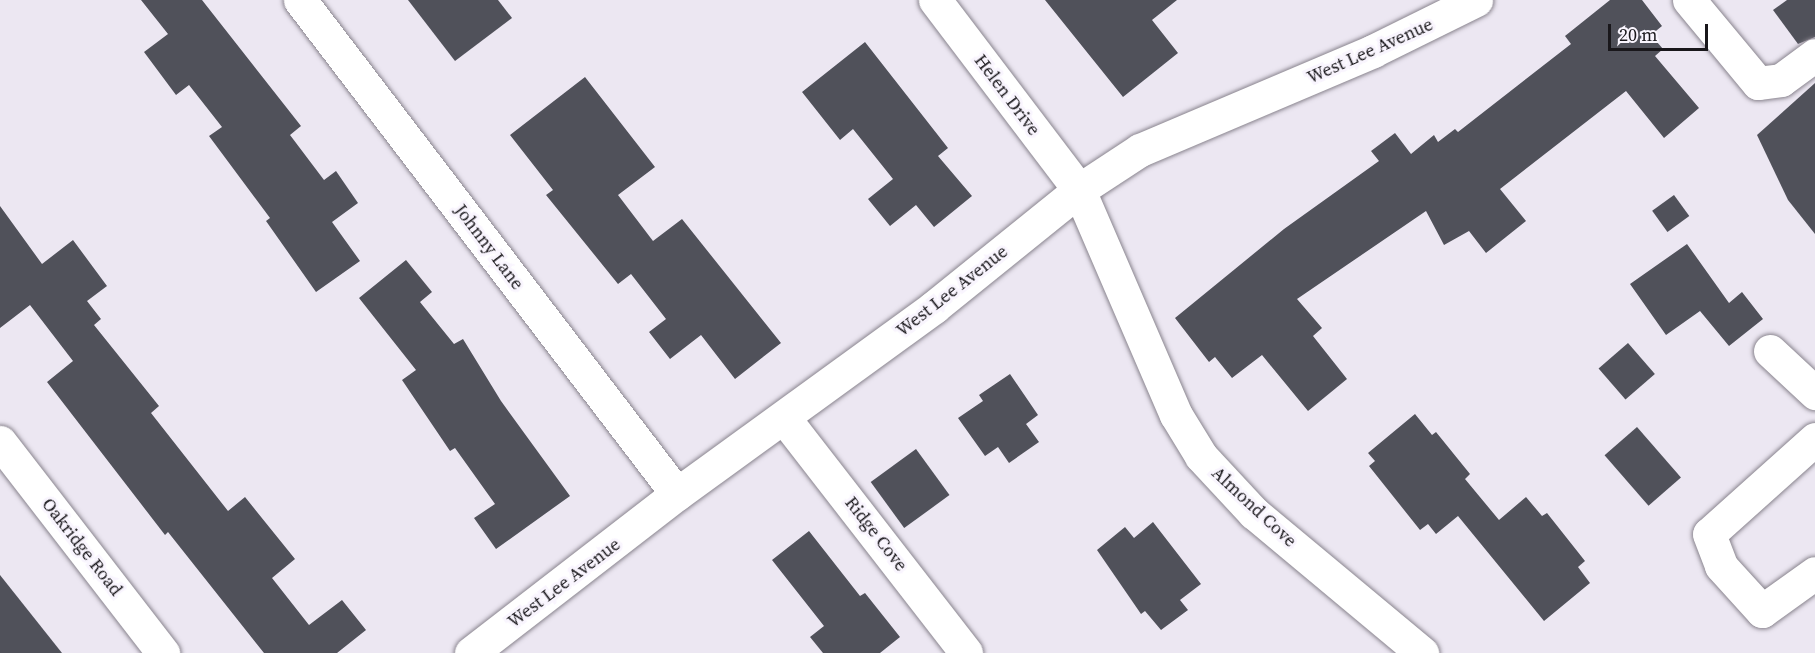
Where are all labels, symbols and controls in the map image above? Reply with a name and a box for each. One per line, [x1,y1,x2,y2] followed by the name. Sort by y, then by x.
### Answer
[1611,12,1712,50] scale bar
[1304,14,1436,88] street label: West Lee Avenue
[1619,22,1657,47] text: 20 m
[970,50,1044,140] street label: Helen Drive
[450,200,528,294] street label: Johnny Lane
[892,241,1012,341] street label: West Lee Avenue
[1207,462,1301,552] street label: Almond Cove
[840,492,912,576] street label: Ridge Cove
[37,494,127,600] street label: Oakridge Road
[503,534,625,632] street label: West Lee Avenue

